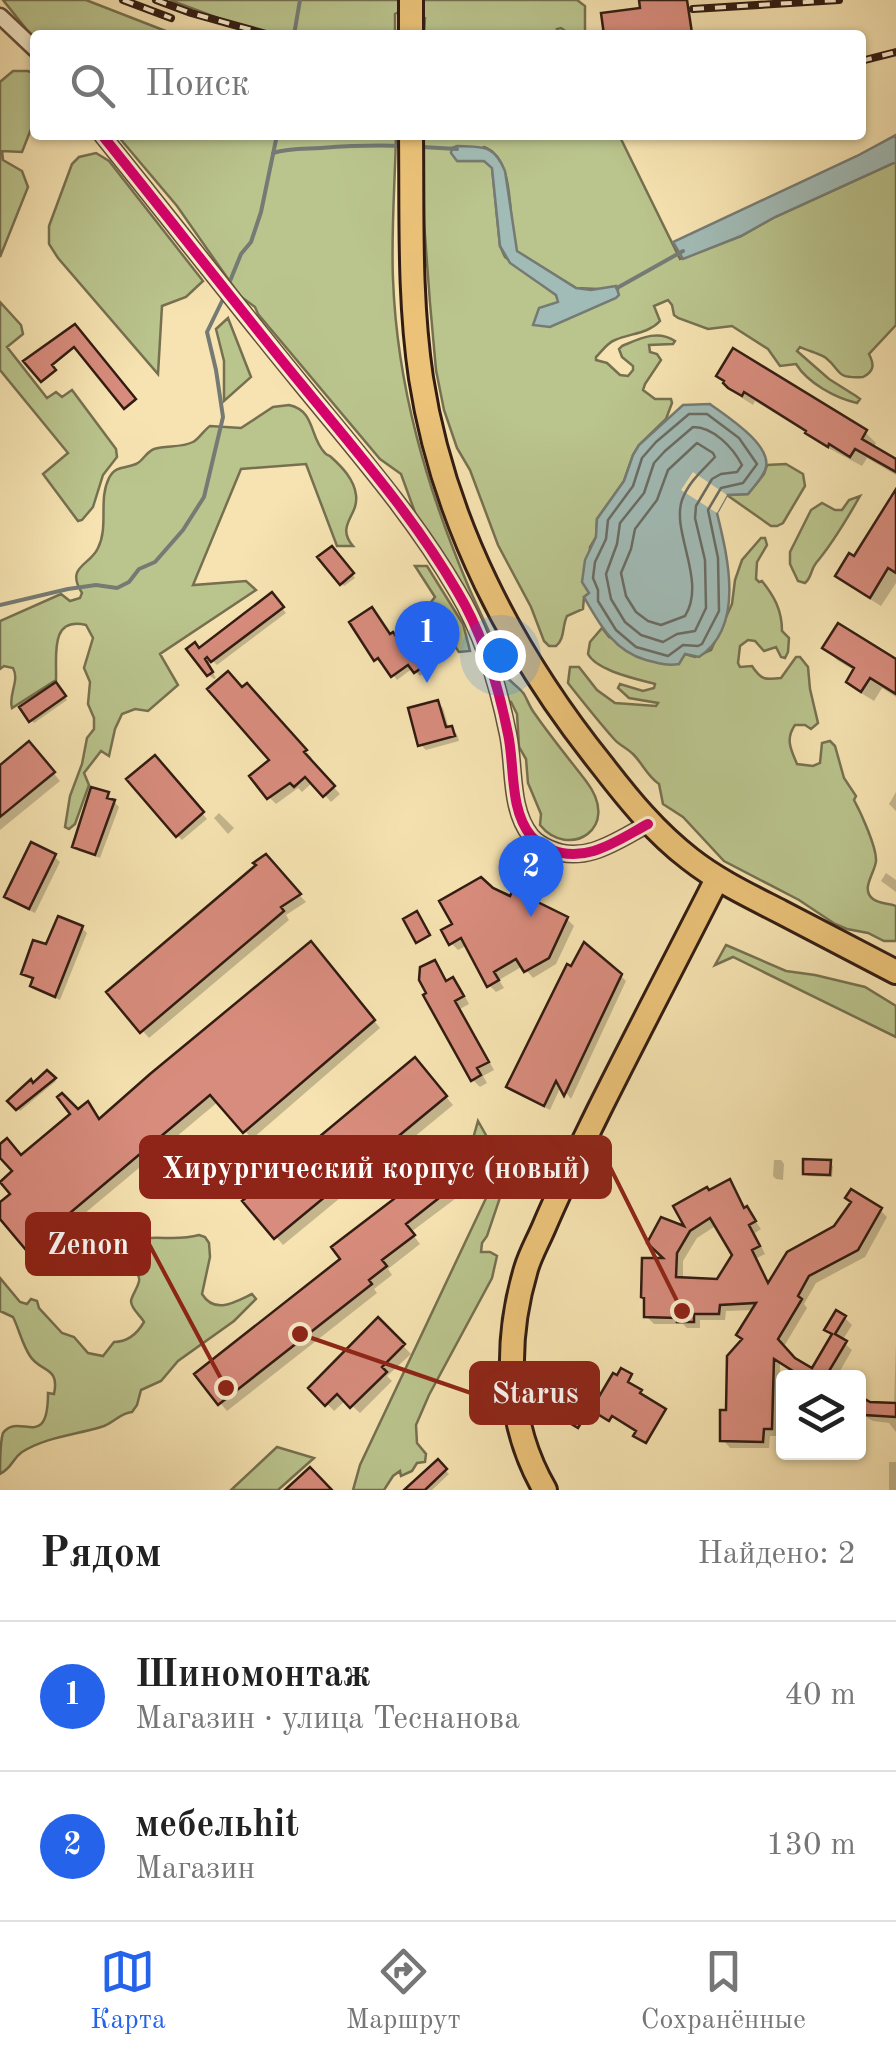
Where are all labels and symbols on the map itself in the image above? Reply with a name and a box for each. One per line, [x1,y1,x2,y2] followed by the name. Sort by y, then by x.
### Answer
[394,600,460,683] pin: 1
[475,630,526,681] your location
[498,834,564,917] pin: 2
[141,1137,610,1197] callout: Хирургический корпус (новый)
[162,1155,590,1185] text: Хирургический корпус (новый)
[27,1214,149,1274] callout: Zenon
[47,1231,129,1261] text: Zenon
[471,1363,598,1423] callout: Starus
[491,1380,579,1410] text: Starus

